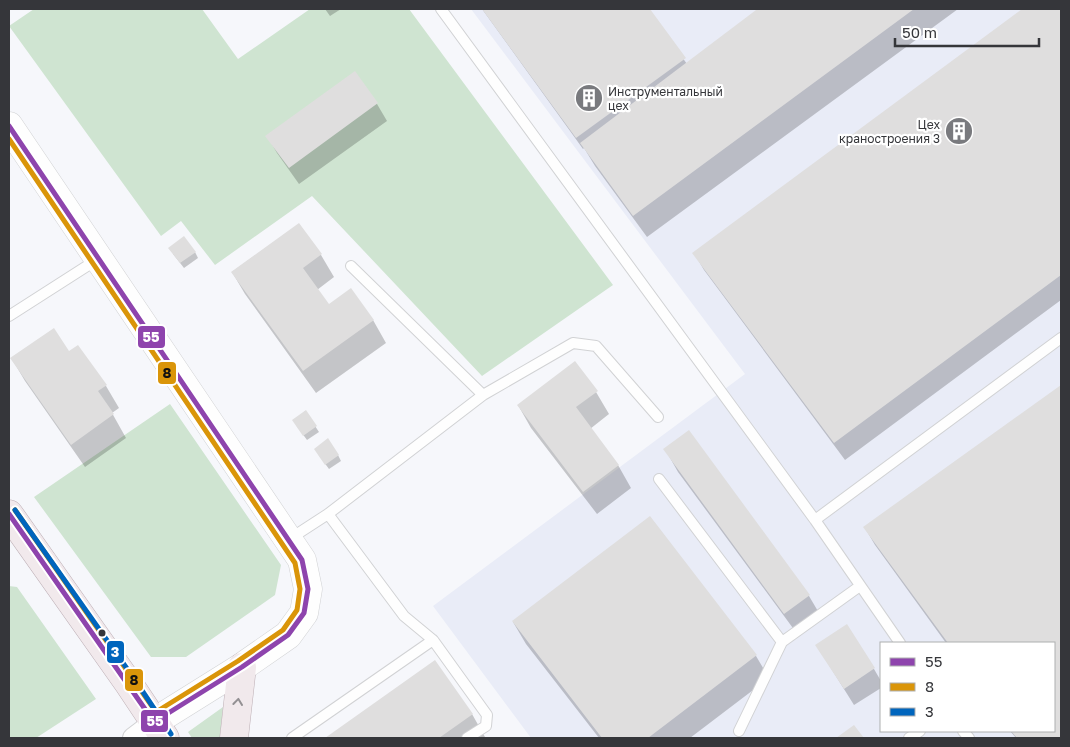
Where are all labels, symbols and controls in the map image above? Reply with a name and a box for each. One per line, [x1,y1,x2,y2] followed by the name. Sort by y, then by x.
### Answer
[895,15,1039,47] scale bar
[902,23,937,41] text: 50 m
[574,83,604,113] building icon: Инструментальный цех
[608,84,723,113] place label: Инструментальный цех
[944,116,974,146] building icon: Цех краностроения 3
[839,117,940,146] place label: Цех краностроения 3
[137,325,166,349] line badge: 55
[142,328,160,345] text: 55
[157,361,177,385] line badge: 8
[163,364,172,381] text: 8
[97,628,107,638] unlabelled marker
[106,640,125,664] line badge: 3
[880,642,1055,732] legend
[111,643,119,660] text: 3
[925,652,942,670] text: 55
[124,668,144,692] line badge: 8
[130,671,139,688] text: 8
[925,677,934,695] text: 8
[232,698,243,706] one-way arrow
[925,702,934,720] text: 3
[140,709,169,733] line badge: 55
[146,712,164,729] text: 55

